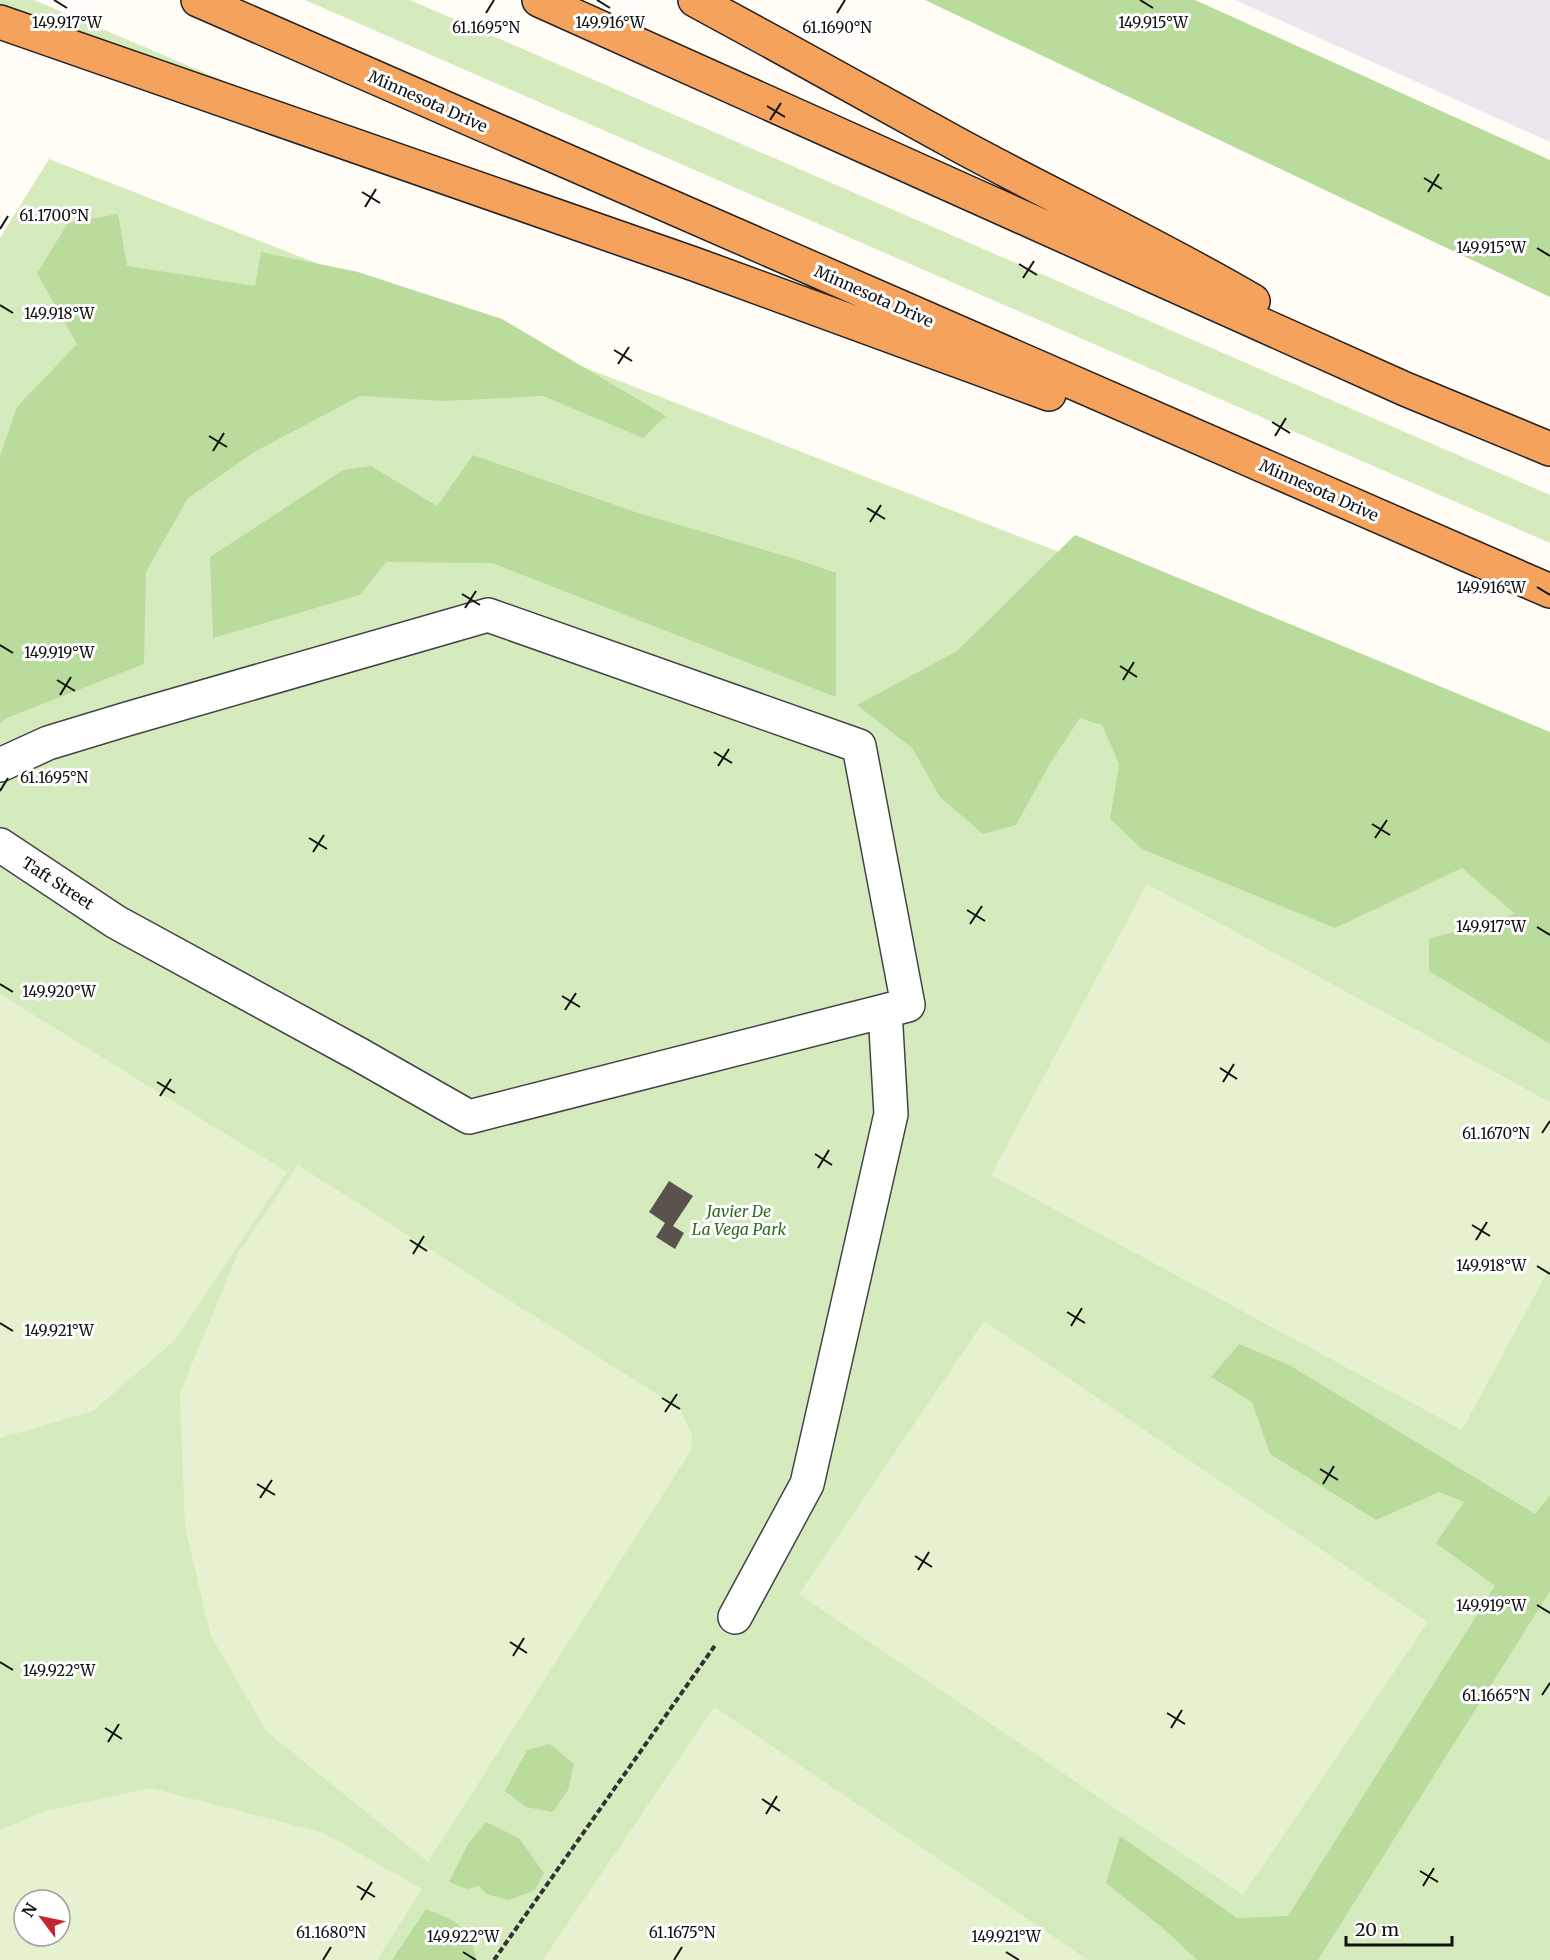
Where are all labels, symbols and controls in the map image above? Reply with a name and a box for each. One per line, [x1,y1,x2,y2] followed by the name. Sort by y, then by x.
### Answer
[32,13,103,32] text: 149.917°W
[575,13,646,32] text: 149.916°W
[1118,13,1189,32] text: 149.915°W
[452,18,520,37] text: 61.1695°N
[802,18,872,37] text: 61.1690°N
[365,66,491,136] street label: Minnesota Drive
[19,206,89,225] text: 61.1700°N
[1456,238,1527,257] text: 149.915°W
[811,261,937,331] street label: Minnesota Drive
[24,304,95,323] text: 149.918°W
[1256,455,1382,525] street label: Minnesota Drive
[1456,578,1527,597] text: 149.916°W
[24,643,95,662] text: 149.919°W
[20,768,88,787] text: 61.1695°N
[18,852,98,914] street label: Taft Street
[1456,917,1527,936] text: 149.917°W
[22,982,97,1001] text: 149.920°W
[1462,1124,1530,1143] text: 61.1670°N
[692,1201,786,1239] park label: Javier De La Vega Park
[1456,1256,1527,1275] text: 149.918°W
[24,1321,95,1340] text: 149.921°W
[1456,1596,1527,1615] text: 149.919°W
[23,1661,96,1680] text: 149.922°W
[1462,1686,1530,1705] text: 61.1665°N
[12,1888,72,1948] north arrow
[17,1899,41,1921] text: N
[1346,1909,1452,1947] scale bar
[1355,1918,1399,1941] text: 20 m
[296,1923,366,1942] text: 61.1680°N
[649,1923,716,1942] text: 61.1675°N
[427,1927,500,1946] text: 149.922°W
[971,1927,1042,1946] text: 149.921°W

